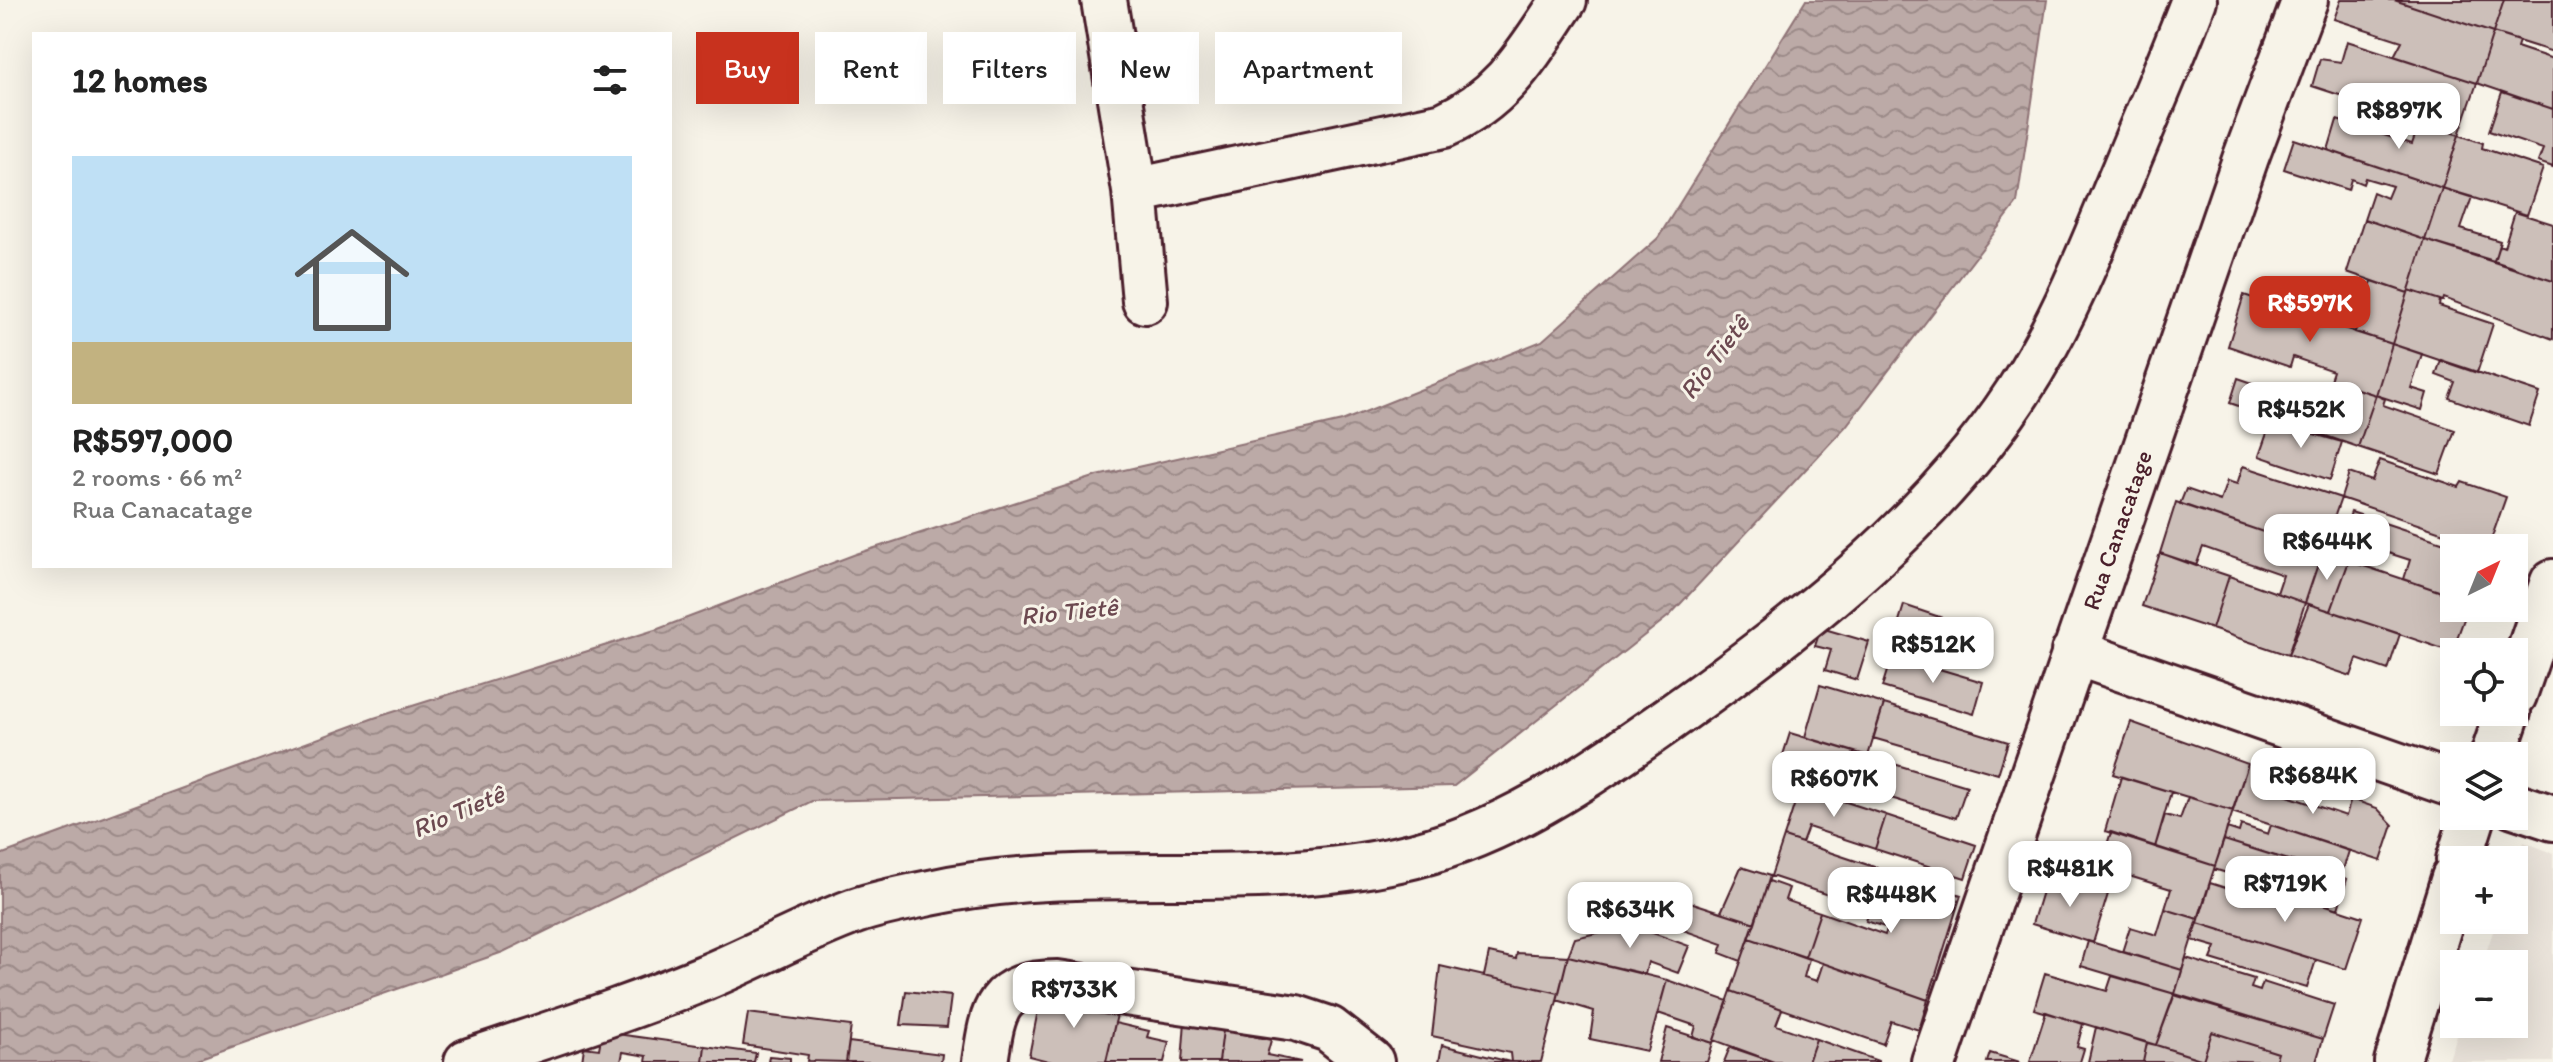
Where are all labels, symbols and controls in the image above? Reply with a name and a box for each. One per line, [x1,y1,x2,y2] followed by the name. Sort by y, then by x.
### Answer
[696,32,799,104] chip: Buy
[815,32,927,104] chip: Rent
[943,32,1076,104] chip: Filters
[1092,32,1199,104] chip: New
[1215,32,1402,104] chip: Apartment
[588,58,632,102] icon: filters
[72,60,208,101] text: 12 homes
[2334,83,2464,151] pin: R$897K
[2356,93,2442,125] text: R$897K
[280,208,424,352] icon: home
[2245,276,2375,344] pin: R$597K
[2267,286,2353,318] text: R$597K
[1672,307,1757,405] water label: Rio Tietê
[2236,382,2366,450] pin: R$452K
[2257,392,2345,424] text: R$452K
[72,420,233,461] text: R$597,000
[2076,446,2158,614] street label: Rua Canacatage
[72,461,242,493] text: 2 rooms · 66 m²
[72,493,253,525] text: Rua Canacatage
[2262,514,2392,582] pin: R$644K
[2282,524,2372,556] text: R$644K
[2440,534,2528,622] north arrow
[2440,534,2528,1038] map controls
[1019,590,1121,632] water label: Rio Tietê
[1868,617,1998,685] pin: R$512K
[1891,627,1975,659] text: R$512K
[2440,638,2528,726] button: locate
[2440,742,2528,830] button: layers
[2248,748,2378,816] pin: R$684K
[1769,751,1899,819] pin: R$607K
[2269,758,2357,790] text: R$684K
[1790,761,1878,793] text: R$607K
[407,777,510,845] water label: Rio Tietê
[2005,841,2135,909] pin: R$481K
[2440,846,2528,934] button: +
[2026,851,2114,883] text: R$481K
[2220,856,2350,924] pin: R$719K
[2243,866,2327,898] text: R$719K
[1826,867,1956,935] pin: R$448K
[1846,877,1936,909] text: R$448K
[1565,882,1695,950] pin: R$634K
[1586,892,1674,924] text: R$634K
[2440,950,2528,1038] button: −
[1009,962,1139,1030] pin: R$733K
[1031,972,1117,1004] text: R$733K

